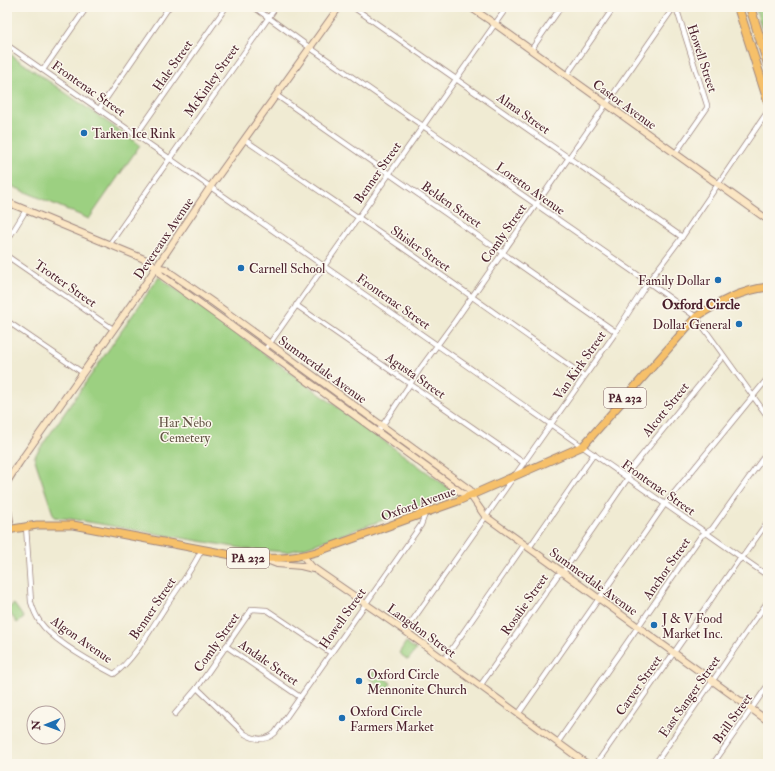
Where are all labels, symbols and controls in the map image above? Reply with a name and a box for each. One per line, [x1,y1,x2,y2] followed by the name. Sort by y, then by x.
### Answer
[684,22,721,94] street label: Howell Street
[149,37,196,94] street label: Hale Street
[181,41,244,121] street label: McKinley Street
[48,57,128,120] street label: Frontenac Street
[589,76,660,134] street label: Castor Avenue
[493,89,553,138] street label: Alma Street
[92,126,176,142] place label: Tarken Ice Rink
[79,128,89,138] marker: Tarken Ice Rink
[351,139,405,207] street label: Benner Street
[493,159,569,219] street label: Loretto Avenue
[418,178,485,231] street label: Belden Street
[131,194,197,283] street label: Devereaux Avenue
[477,201,531,267] street label: Comly Street
[387,222,454,275] street label: Shisler Street
[31,257,100,311] street label: Trotter Street
[249,261,326,277] place label: Carnell School
[236,263,246,273] marker: Carnell School
[353,270,433,333] street label: Frontenac Street
[638,273,710,290] place label: Family Dollar
[713,275,723,285] marker: Family Dollar
[662,296,740,313] district label: Oxford Circle
[653,317,732,333] place label: Dollar General
[734,319,744,329] marker: Dollar General
[550,328,609,403] street label: Van Kirk Street
[275,332,370,407] street label: Summerdale Avenue
[382,349,449,402] street label: Agusta Street
[638,379,693,441] street label: Alcott Street
[604,388,646,408] road number: PA 232
[158,415,212,447] park label: Har Nebo Cemetery
[618,456,698,519] street label: Frontenac Street
[379,483,458,525] street label: Oxford Avenue
[639,534,694,604] street label: Anchor Street
[546,544,641,619] street label: Summerdale Avenue
[227,548,269,568] road number: PA 232
[498,571,552,638] street label: Rosalie Street
[126,574,180,643] street label: Benner Street
[316,585,370,652] street label: Howell Street
[384,600,459,661] street label: Langdon Street
[190,610,244,676] street label: Comly Street
[661,611,723,642] place label: J & V Food Market Inc.
[47,612,116,667] street label: Algon Avenue
[649,620,659,630] marker: J & V Food Market Inc.
[235,636,301,689] street label: Andale Street
[612,652,665,719] street label: Carver Street
[656,653,724,741] street label: East Sanger Street
[367,667,467,698] place label: Oxford Circle Mennonite Church
[354,676,364,686] marker: Oxford Circle Mennonite Church
[710,690,756,747] street label: Brill Street
[350,704,434,735] place label: Oxford Circle Farmers Market
[26,705,66,745] north arrow
[337,713,347,723] marker: Oxford Circle Farmers Market
[30,719,43,731] text: N

